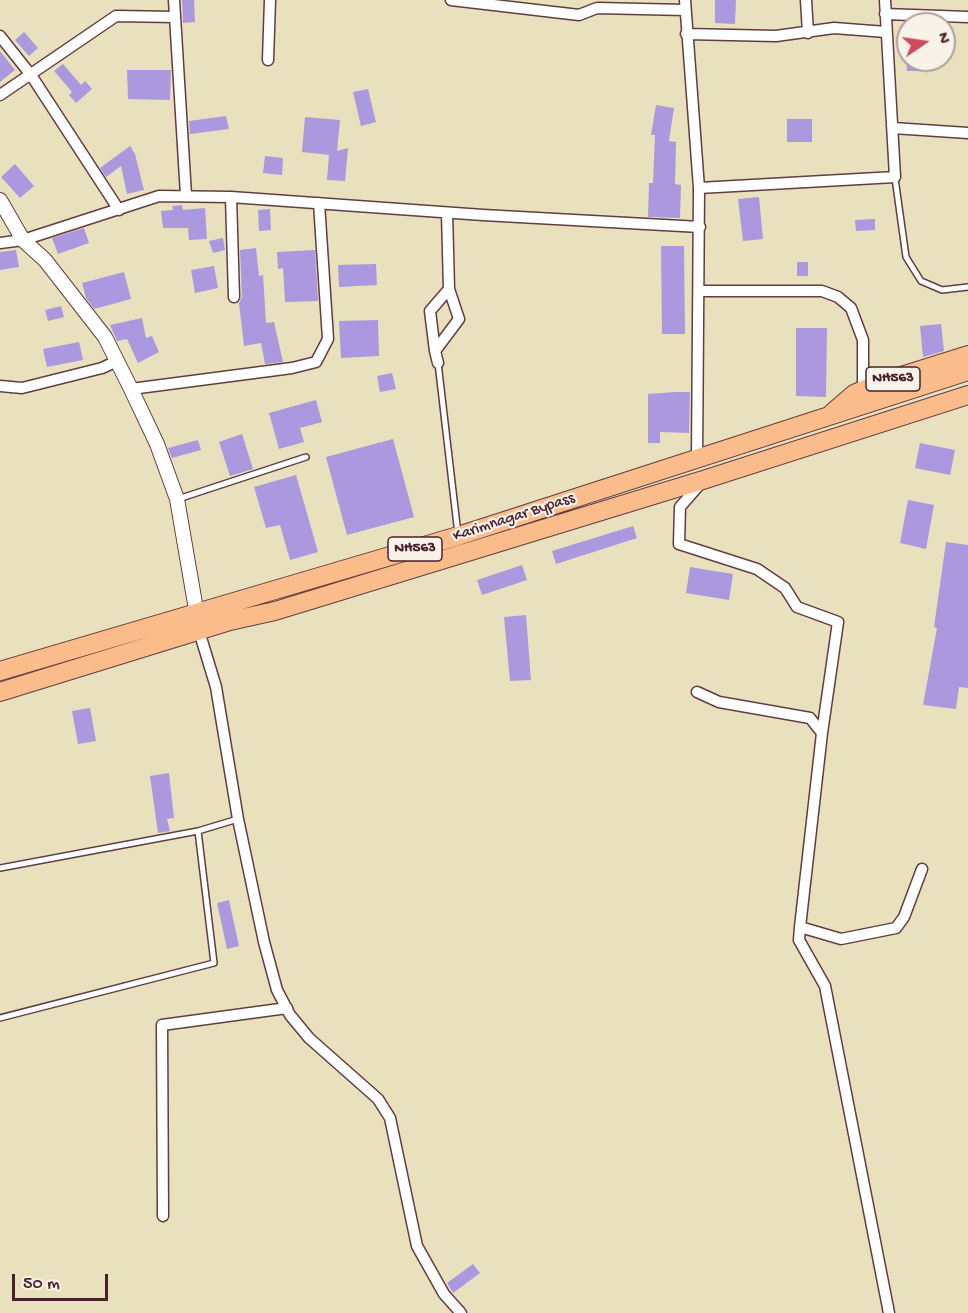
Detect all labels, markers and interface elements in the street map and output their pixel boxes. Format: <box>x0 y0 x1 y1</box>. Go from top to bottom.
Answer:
north arrow <box>896 12 956 72</box>
text: N <box>932 31 953 46</box>
road number: NH563 <box>866 367 920 391</box>
street label: Karimnagar Bypass <box>451 489 577 547</box>
road number: NH563 <box>388 537 442 561</box>
scale bar <box>15 1262 111 1300</box>
text: 50 m <box>23 1274 60 1295</box>

